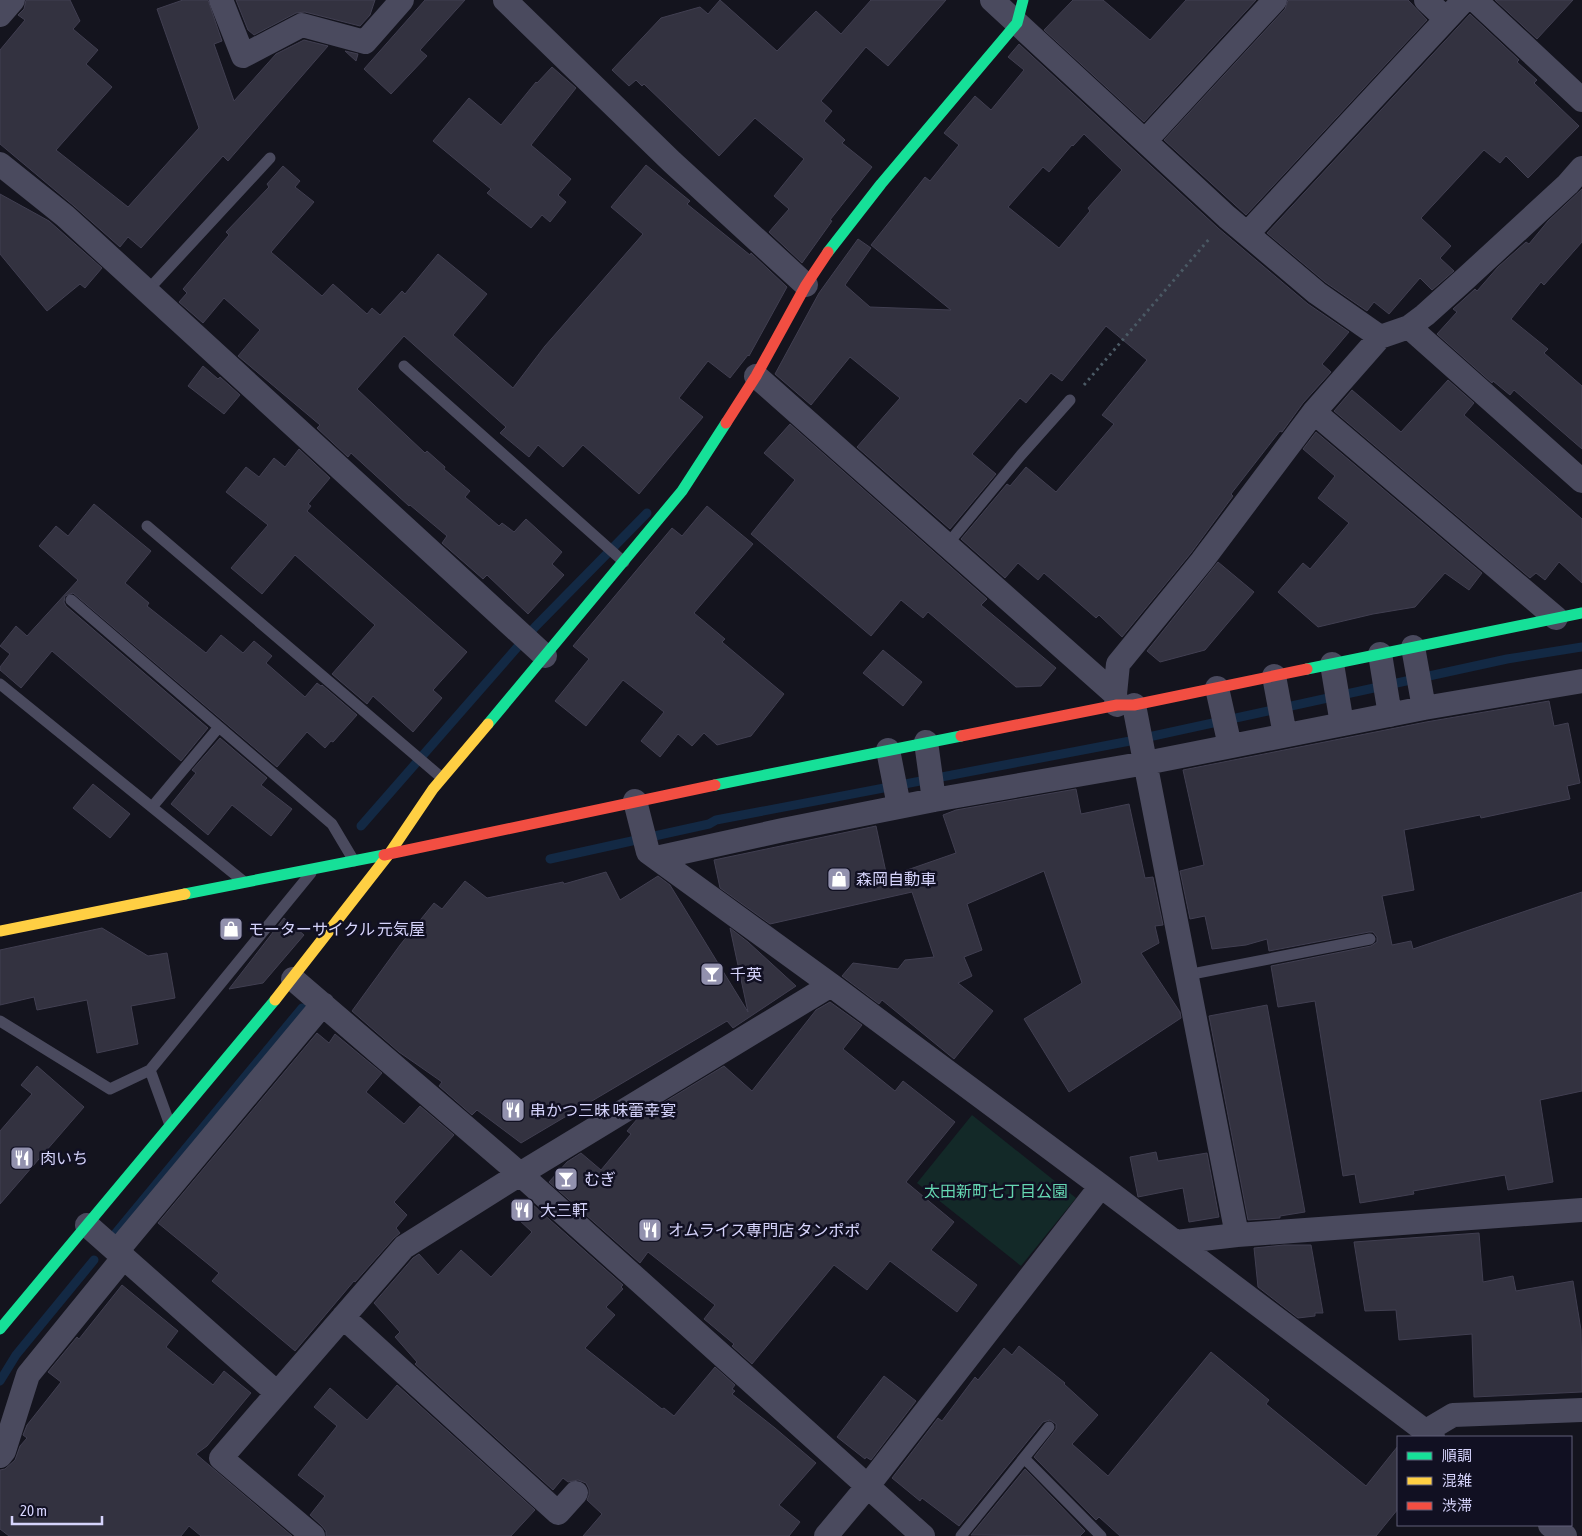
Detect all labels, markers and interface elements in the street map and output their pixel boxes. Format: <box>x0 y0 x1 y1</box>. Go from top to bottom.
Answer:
shop icon: 森岡自動車 <box>826 866 852 892</box>
place label: 森岡自動車 <box>856 870 936 888</box>
shop icon: モーターサイクル 元気屋 <box>218 916 244 942</box>
place label: モーターサイクル 元気屋 <box>248 920 425 938</box>
bar icon: 千英 <box>699 961 725 987</box>
place label: 千英 <box>730 965 762 983</box>
restaurant icon: 串かつ三昧 味蕾幸宴 <box>500 1097 526 1123</box>
place label: 串かつ三昧 味蕾幸宴 <box>530 1101 676 1119</box>
restaurant icon: 肉いち <box>9 1145 35 1171</box>
place label: 肉いち <box>40 1149 88 1167</box>
bar icon: むぎ <box>553 1166 579 1192</box>
place label: むぎ <box>584 1170 616 1188</box>
park label: 太田新町七丁目公園 <box>924 1182 1068 1200</box>
restaurant icon: 大三軒 <box>509 1197 535 1223</box>
place label: 大三軒 <box>540 1201 588 1219</box>
restaurant icon: オムライス専門店 タンポポ <box>637 1217 663 1243</box>
place label: オムライス専門店 タンポポ <box>668 1221 860 1239</box>
legend <box>1397 1436 1572 1526</box>
text: 順調 <box>1442 1447 1472 1464</box>
text: 混雑 <box>1442 1472 1472 1489</box>
scale bar <box>12 1494 102 1526</box>
text: 渋滞 <box>1442 1497 1472 1514</box>
text: 20 m <box>20 1502 47 1519</box>

